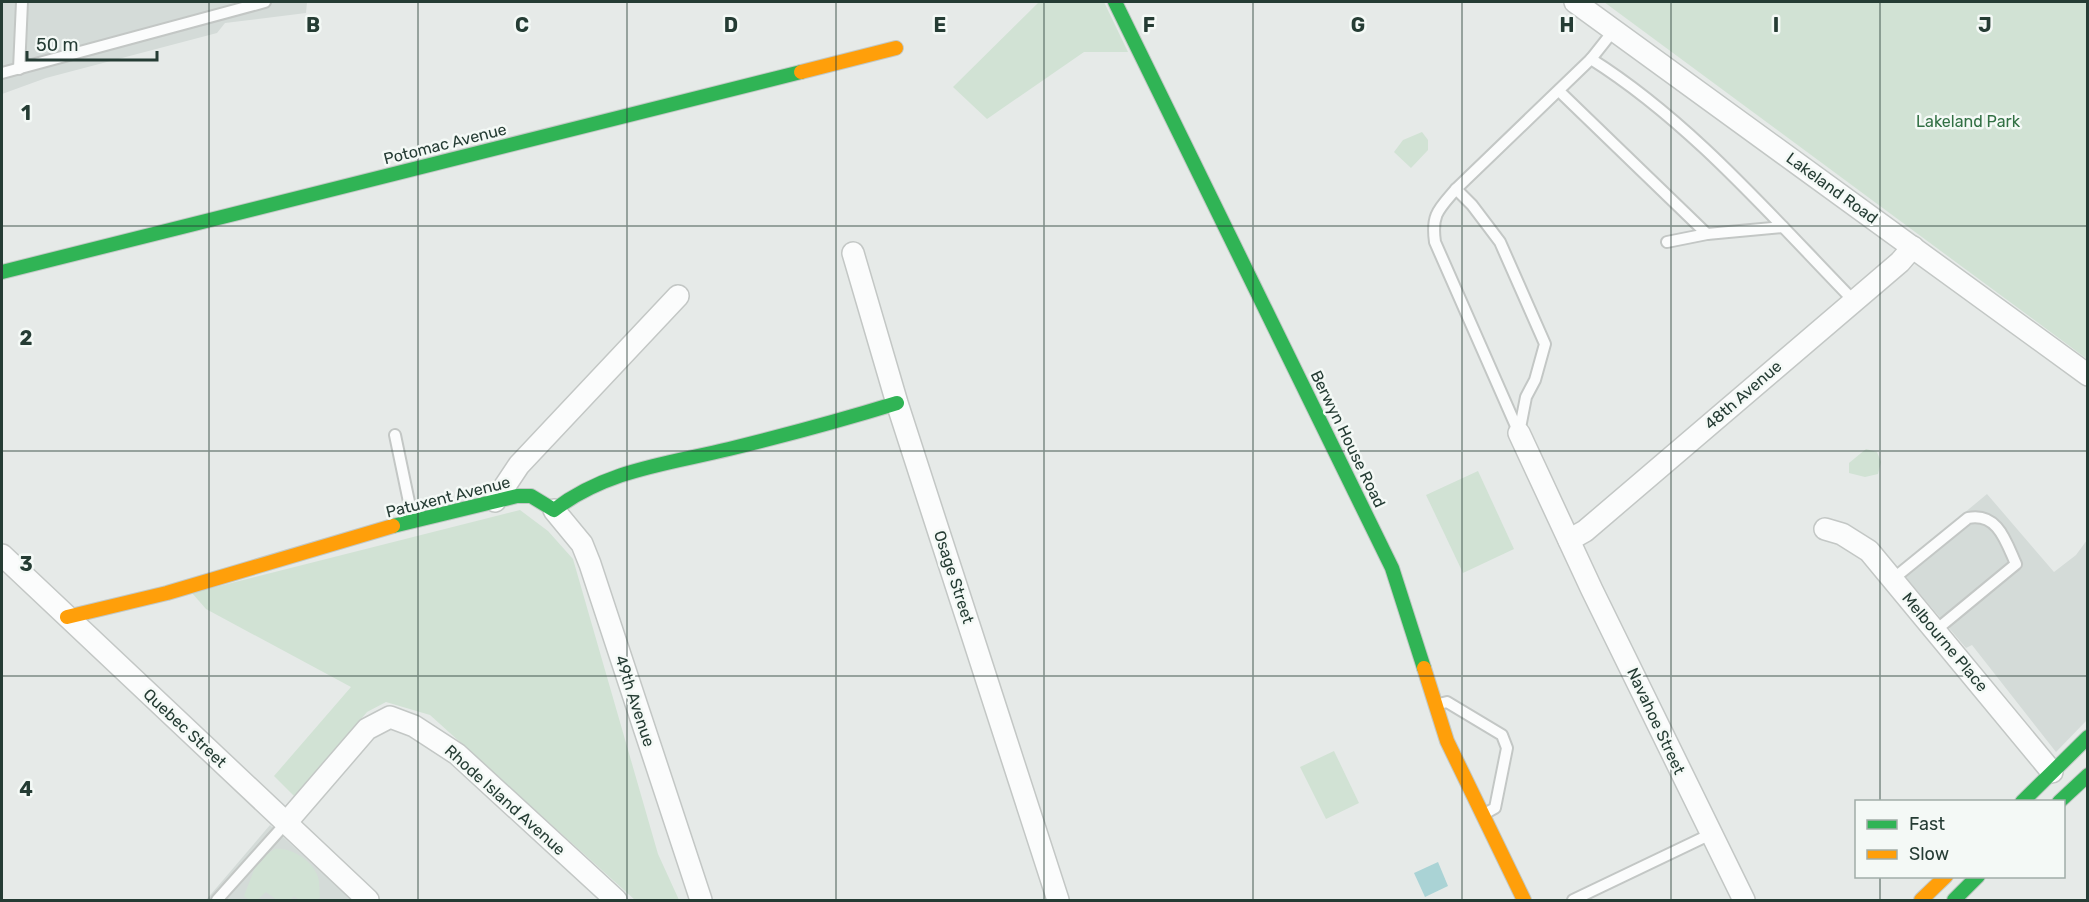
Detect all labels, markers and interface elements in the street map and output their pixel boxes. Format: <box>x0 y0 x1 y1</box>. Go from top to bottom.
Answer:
text: B <box>306 13 320 37</box>
text: C <box>515 13 529 37</box>
text: D <box>724 13 738 37</box>
text: E <box>934 13 946 37</box>
text: F <box>1143 13 1155 37</box>
text: G <box>1351 13 1365 37</box>
text: H <box>1560 13 1574 37</box>
text: I <box>1773 13 1779 37</box>
text: J <box>1978 13 1992 37</box>
scale bar <box>27 24 158 62</box>
text: 50 m <box>36 34 79 56</box>
text: 1 <box>21 101 31 125</box>
park label: Lakeland Park <box>1916 112 2021 131</box>
street label: Potomac Avenue <box>382 120 509 168</box>
street label: Lakeland Road <box>1783 148 1881 228</box>
text: 2 <box>20 326 33 350</box>
street label: 48th Avenue <box>1701 356 1785 434</box>
street label: Berwyn House Road <box>1307 367 1389 511</box>
street label: Patuxent Avenue <box>384 472 512 522</box>
street label: Osage Street <box>930 528 978 626</box>
text: 3 <box>19 552 33 576</box>
street label: Melbourne Place <box>1898 589 1992 695</box>
street label: 49th Avenue <box>611 653 659 749</box>
street label: Navahoe Street <box>1623 665 1689 777</box>
street label: Quebec Street <box>139 685 231 771</box>
street label: Rhode Island Avenue <box>441 741 569 859</box>
text: 4 <box>19 777 33 801</box>
legend <box>1855 800 2065 878</box>
text: Fast <box>1909 813 1945 835</box>
text: Slow <box>1909 843 1949 865</box>

